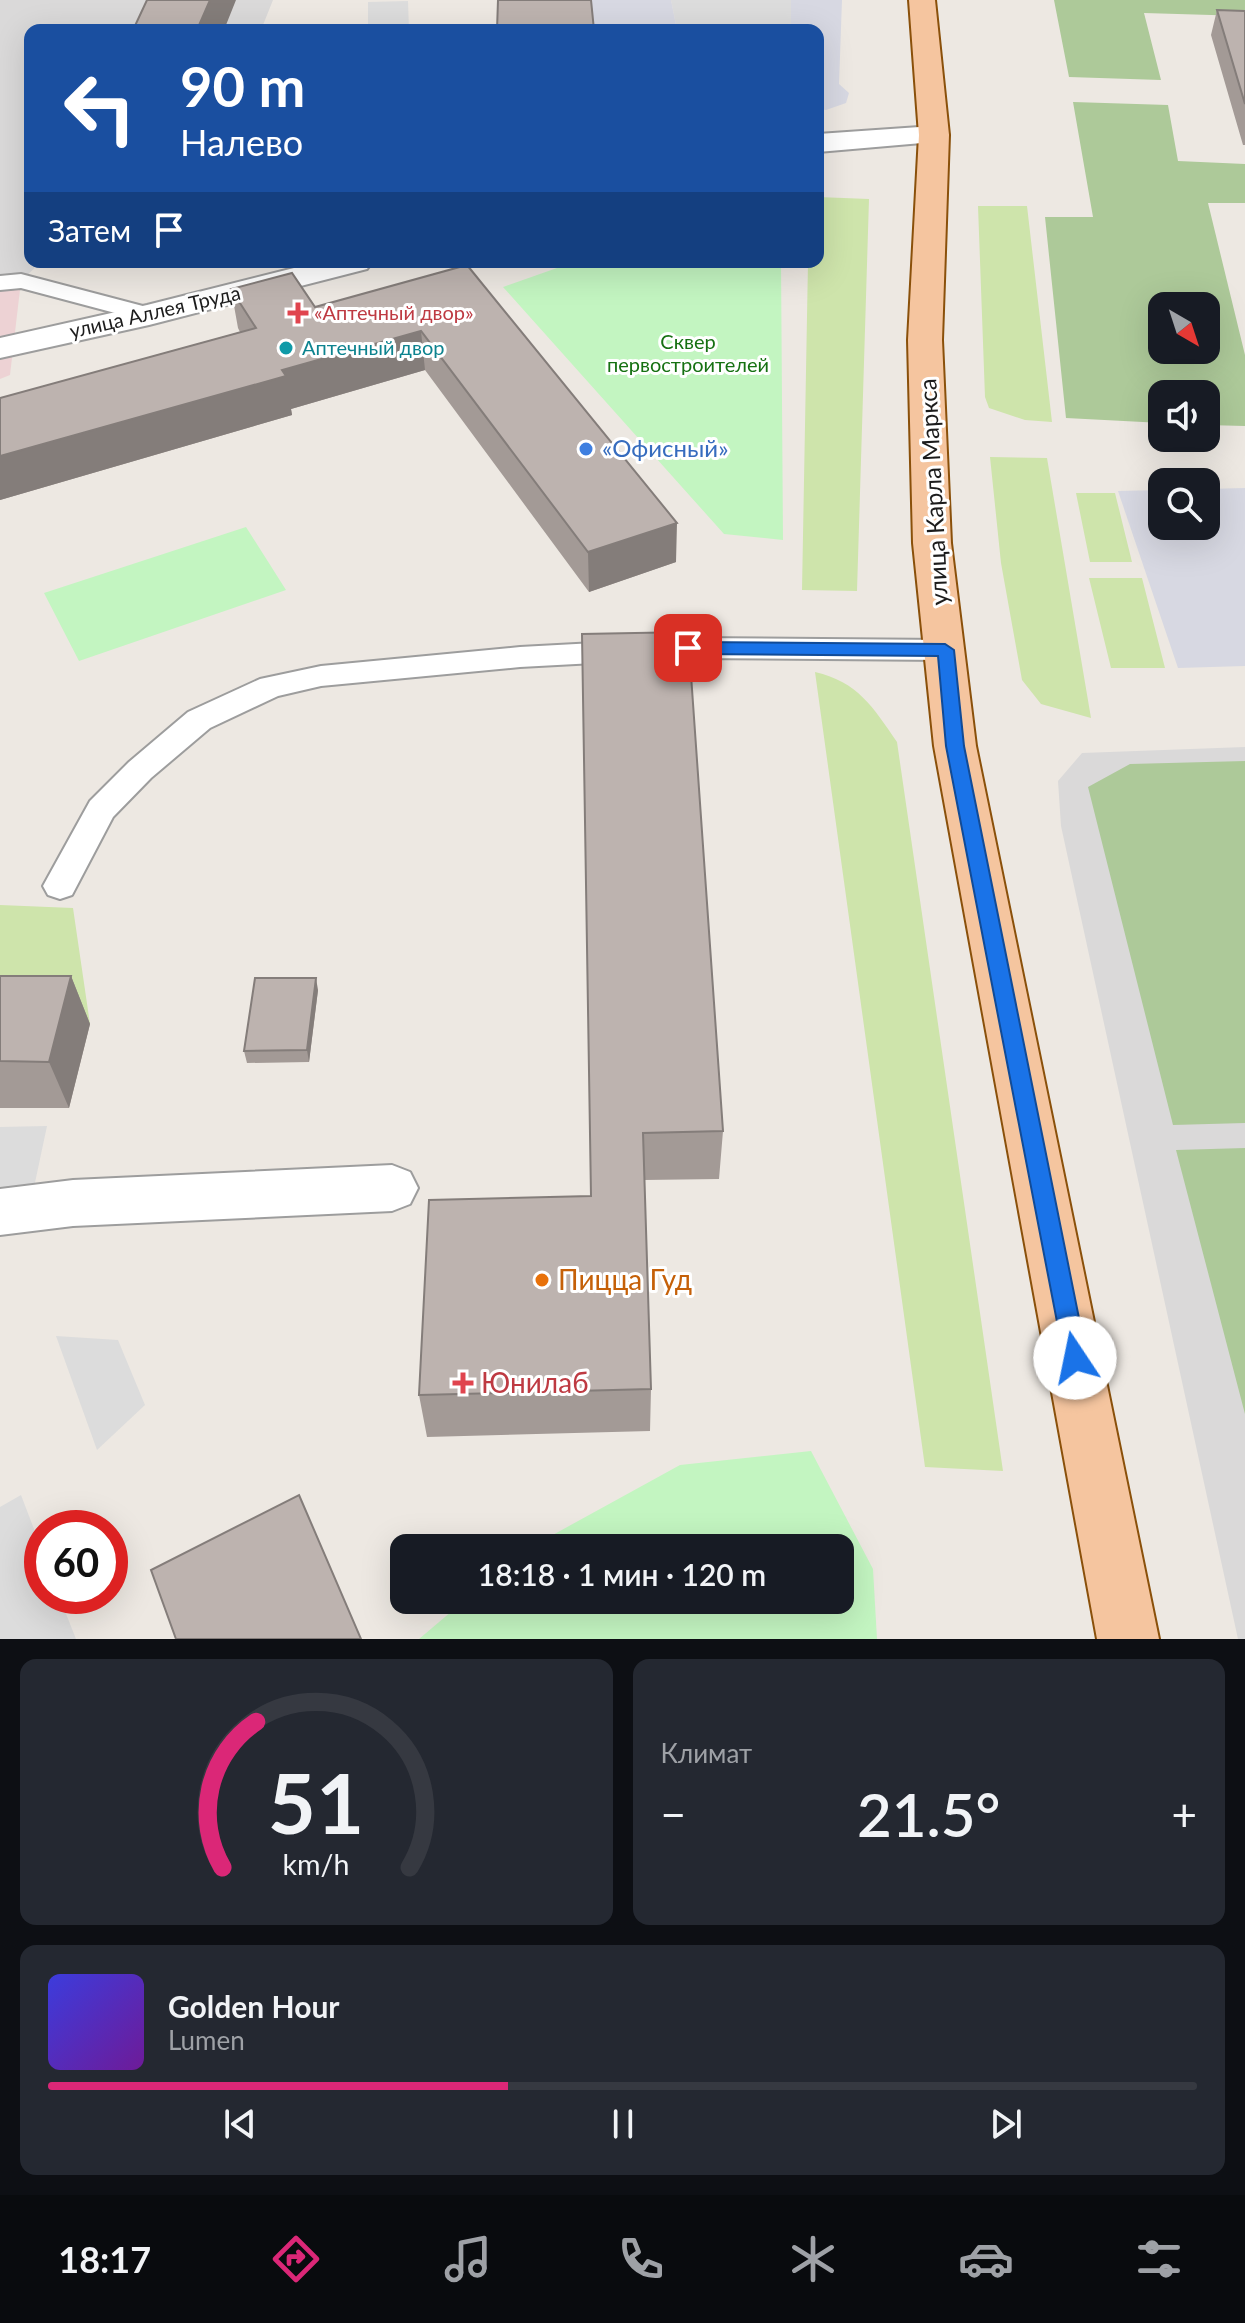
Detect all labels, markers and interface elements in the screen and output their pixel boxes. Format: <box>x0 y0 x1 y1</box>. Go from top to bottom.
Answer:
text: 90 m <box>180 52 305 119</box>
icon: left <box>48 56 152 160</box>
text: Налево <box>180 120 303 164</box>
icon: arrive <box>147 208 191 252</box>
text: Затем <box>48 212 131 248</box>
street label: улица Аллея Труда <box>67 280 243 342</box>
north arrow <box>1148 292 1220 364</box>
map controls <box>1148 292 1220 540</box>
place label: «Аптечный двор» <box>314 300 474 324</box>
marker: «Аптечный двор» <box>289 304 307 322</box>
park label: Сквер первостроителей <box>607 329 769 376</box>
place label: Аптечный двор <box>302 335 444 359</box>
marker: Аптечный двор <box>277 339 295 357</box>
street label: улица Карла Маркса <box>912 378 953 606</box>
button: sound <box>1148 380 1220 452</box>
place label: «Офисный» <box>602 433 729 462</box>
marker: «Офисный» <box>577 440 595 458</box>
button: search <box>1148 468 1220 540</box>
pin <box>654 614 722 682</box>
icon: arrive <box>666 626 710 670</box>
place label: Пицца Гуд <box>558 1262 692 1296</box>
marker: Пицца Гуд <box>533 1271 551 1289</box>
position arrow <box>1033 1316 1117 1400</box>
place label: Юнилаб <box>481 1365 589 1399</box>
marker: Юнилаб <box>452 1372 474 1394</box>
speed limit sign: 60 <box>24 1510 128 1614</box>
text: 18:18 · 1 мин · 120 m <box>478 1556 766 1592</box>
text: Климат <box>661 1737 752 1769</box>
text: 51 <box>268 1752 365 1852</box>
text: 21.5° <box>857 1778 1001 1850</box>
text: − <box>661 1788 686 1840</box>
text: + <box>1171 1788 1197 1840</box>
text: km/h <box>283 1847 350 1881</box>
text: Golden Hour <box>168 1988 340 2024</box>
text: Lumen <box>168 2024 245 2056</box>
icon: previous <box>218 2102 262 2146</box>
icon: pause <box>601 2102 645 2146</box>
icon: next <box>984 2102 1028 2146</box>
icon: directions <box>268 2231 324 2287</box>
icon: music <box>440 2231 496 2287</box>
icon: phone <box>613 2231 669 2287</box>
icon: climate <box>785 2231 841 2287</box>
icon: car <box>958 2231 1014 2287</box>
icon: filters <box>1131 2231 1187 2287</box>
text: 18:17 <box>58 2237 151 2281</box>

